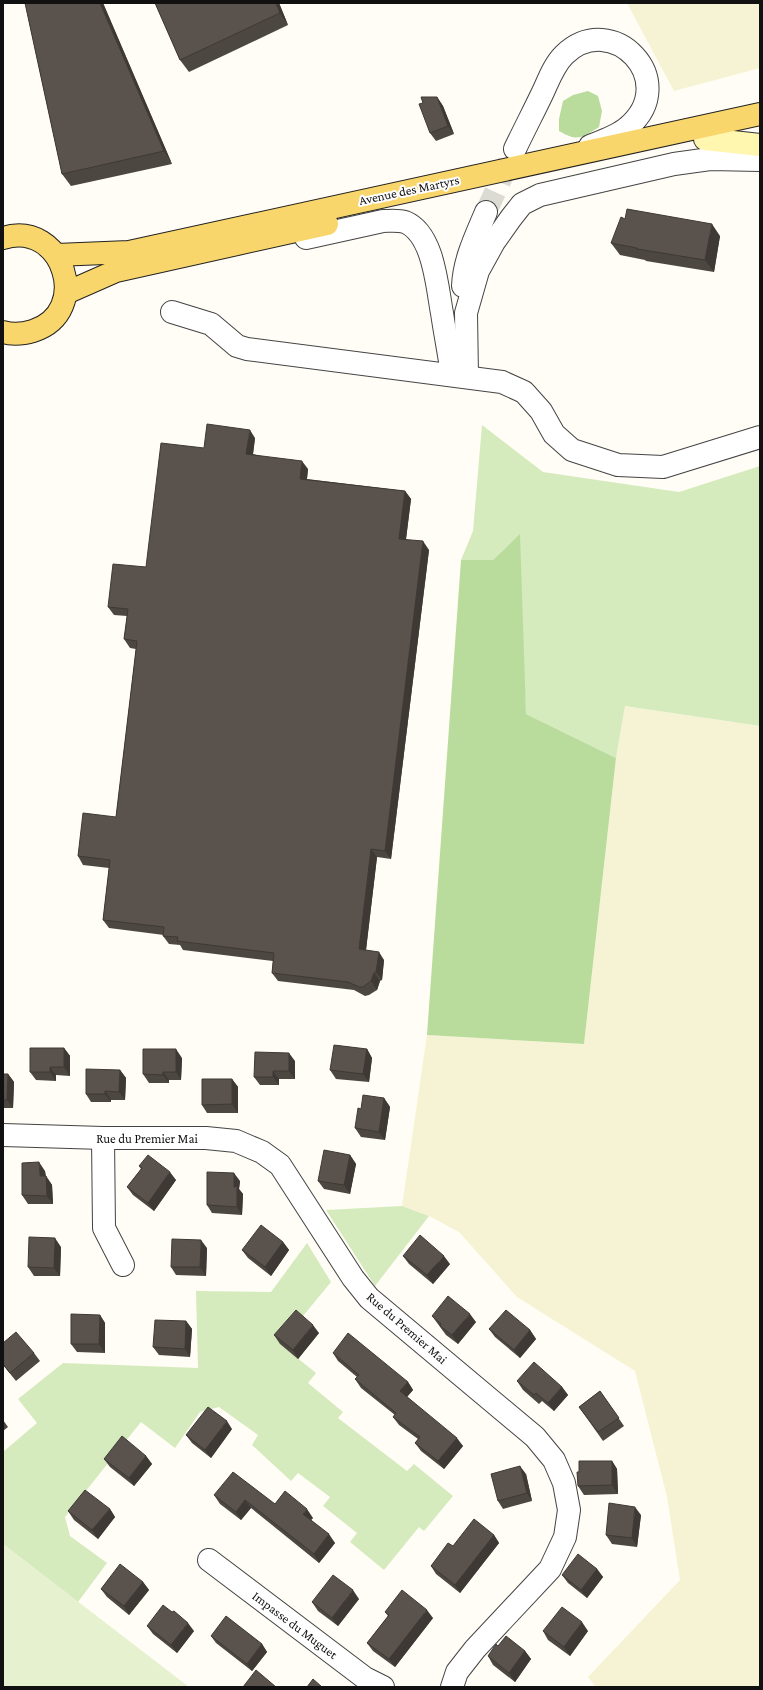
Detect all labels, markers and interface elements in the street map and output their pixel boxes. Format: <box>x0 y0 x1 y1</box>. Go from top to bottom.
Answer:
street label: Avenue des Martyrs <box>357 172 461 208</box>
street label: Rue du Premier Mai <box>96 1131 198 1146</box>
street label: Rue du Premier Mai <box>364 1289 451 1367</box>
street label: Impasse du Muguet <box>250 1588 341 1662</box>

